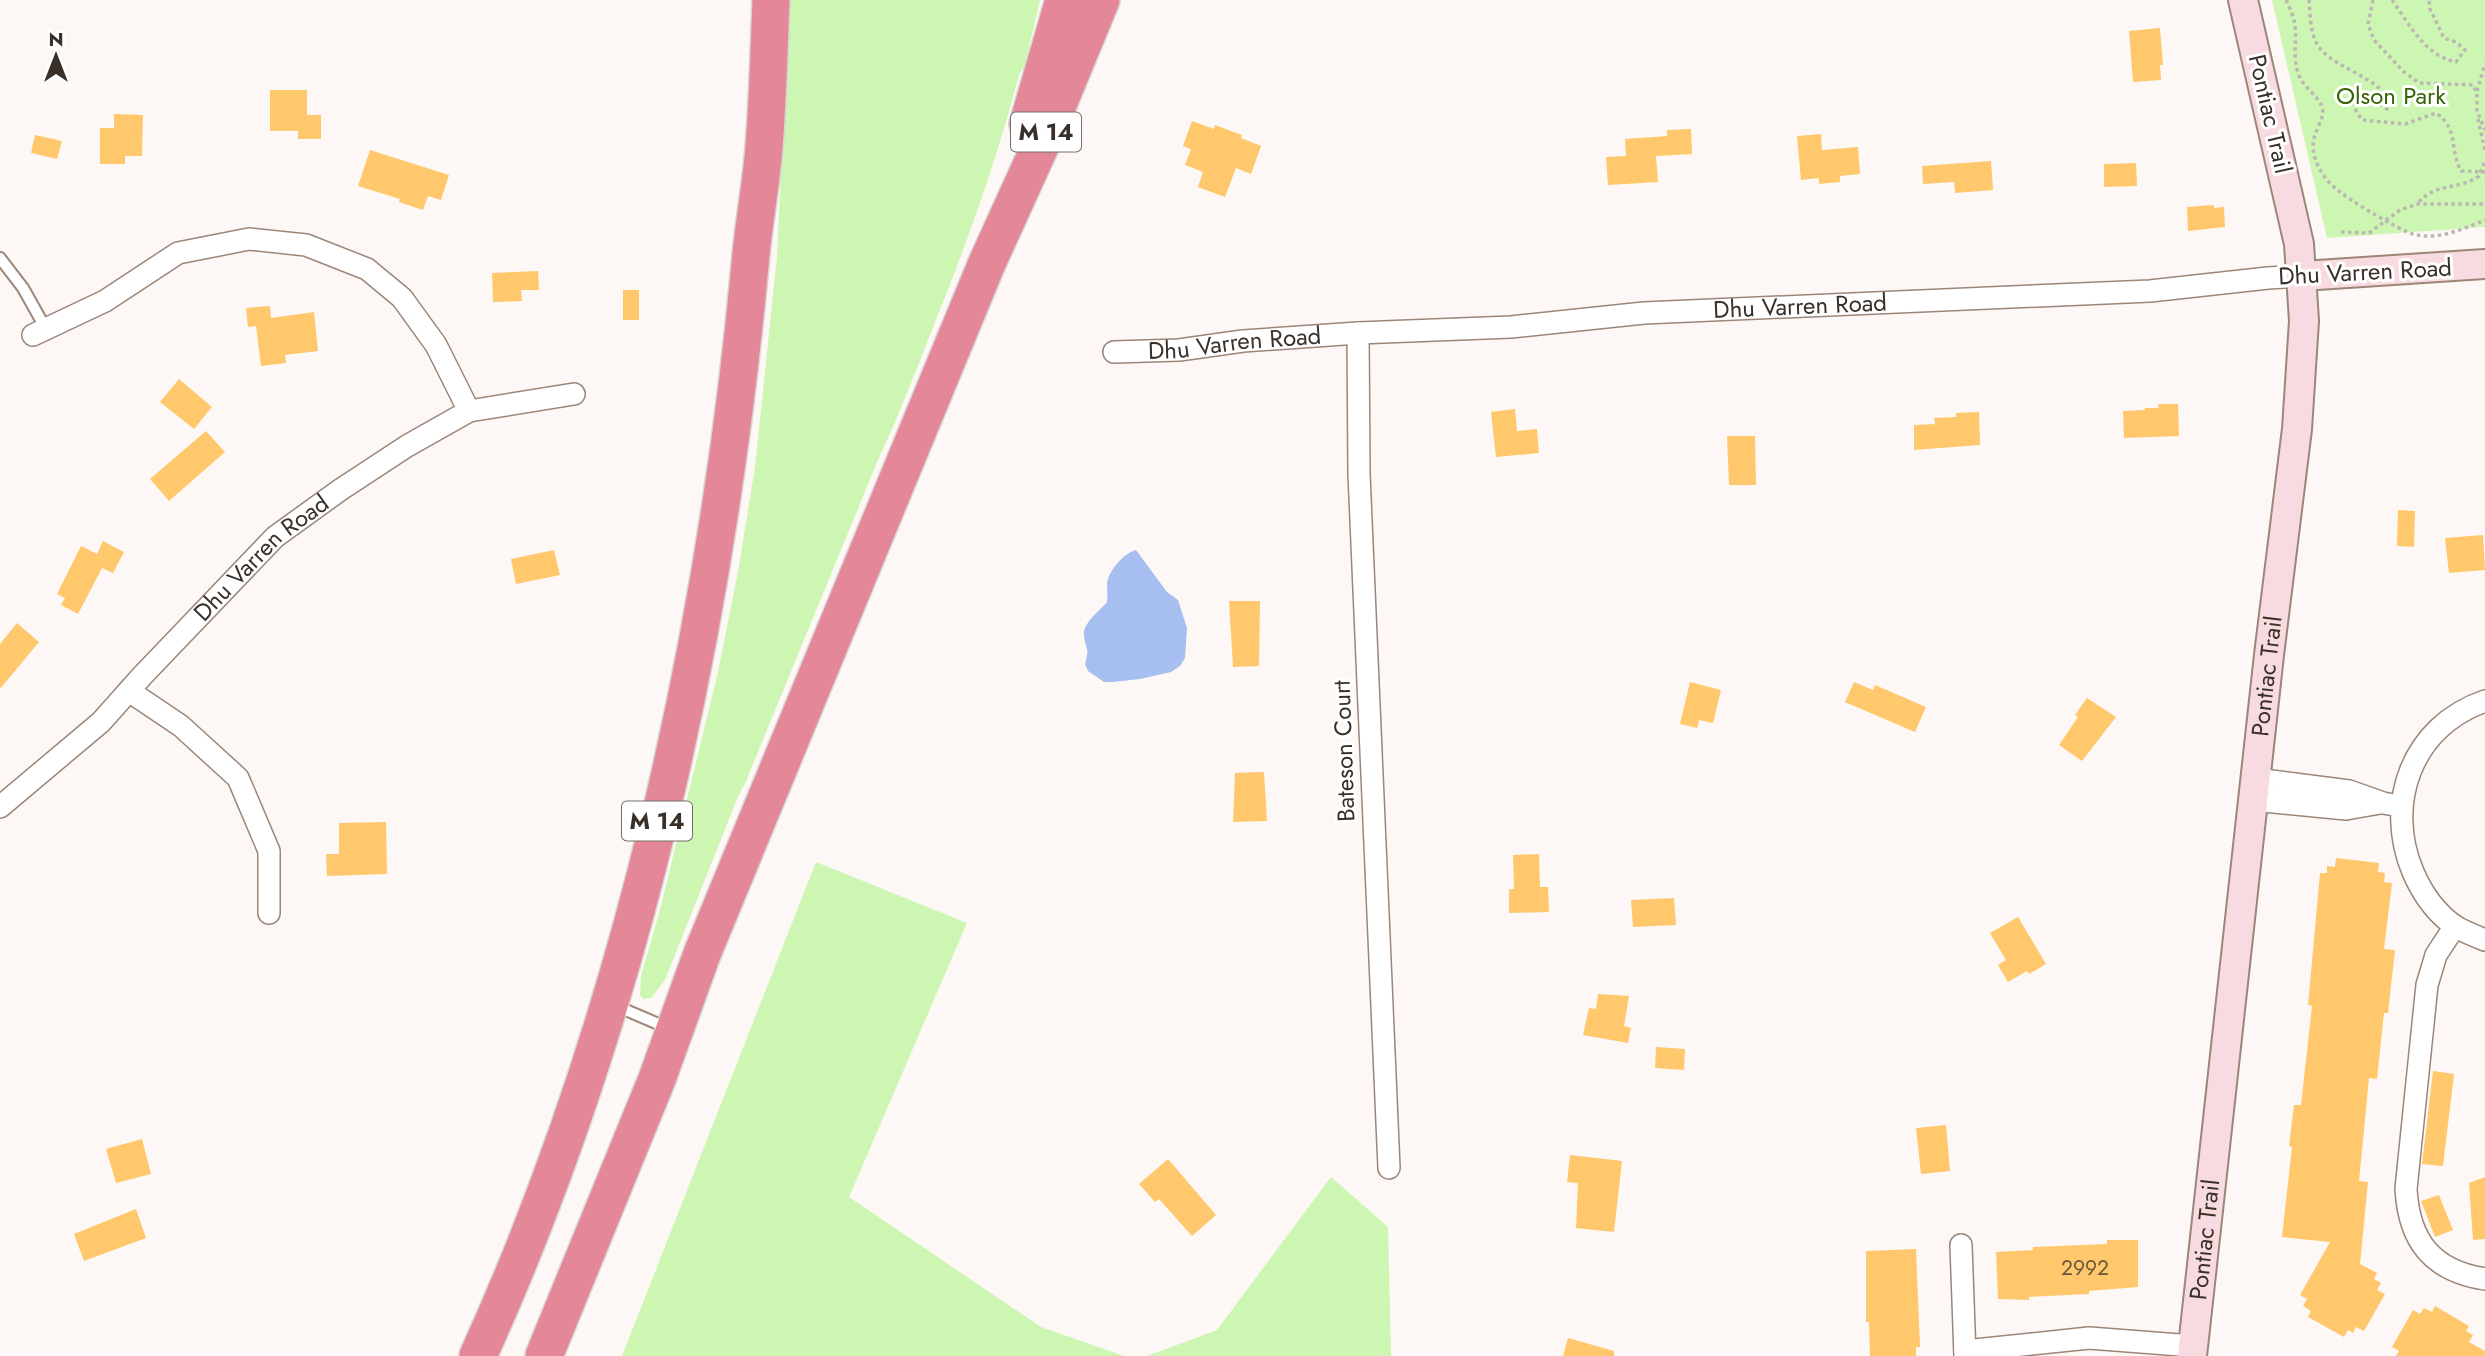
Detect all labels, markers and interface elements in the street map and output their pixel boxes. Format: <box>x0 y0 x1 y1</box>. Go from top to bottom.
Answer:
north arrow <box>21 21 91 91</box>
text: N <box>48 26 64 53</box>
street label: Pontiac Trail <box>2240 51 2301 177</box>
park label: Olson Park <box>2336 78 2446 113</box>
road number: M 14 <box>1011 113 1081 152</box>
street label: Dhu Varren Road <box>2277 249 2453 294</box>
street label: Dhu Varren Road <box>1712 284 1888 327</box>
street label: Dhu Varren Road <box>1148 318 1322 368</box>
street label: Dhu Varren Road <box>185 486 336 629</box>
street label: Pontiac Trail <box>2242 614 2291 738</box>
street label: Bateson Court <box>1324 679 1363 822</box>
road number: M 14 <box>622 802 692 841</box>
street label: Pontiac Trail <box>2180 1177 2228 1302</box>
house number: 2992 <box>2061 1253 2109 1283</box>

